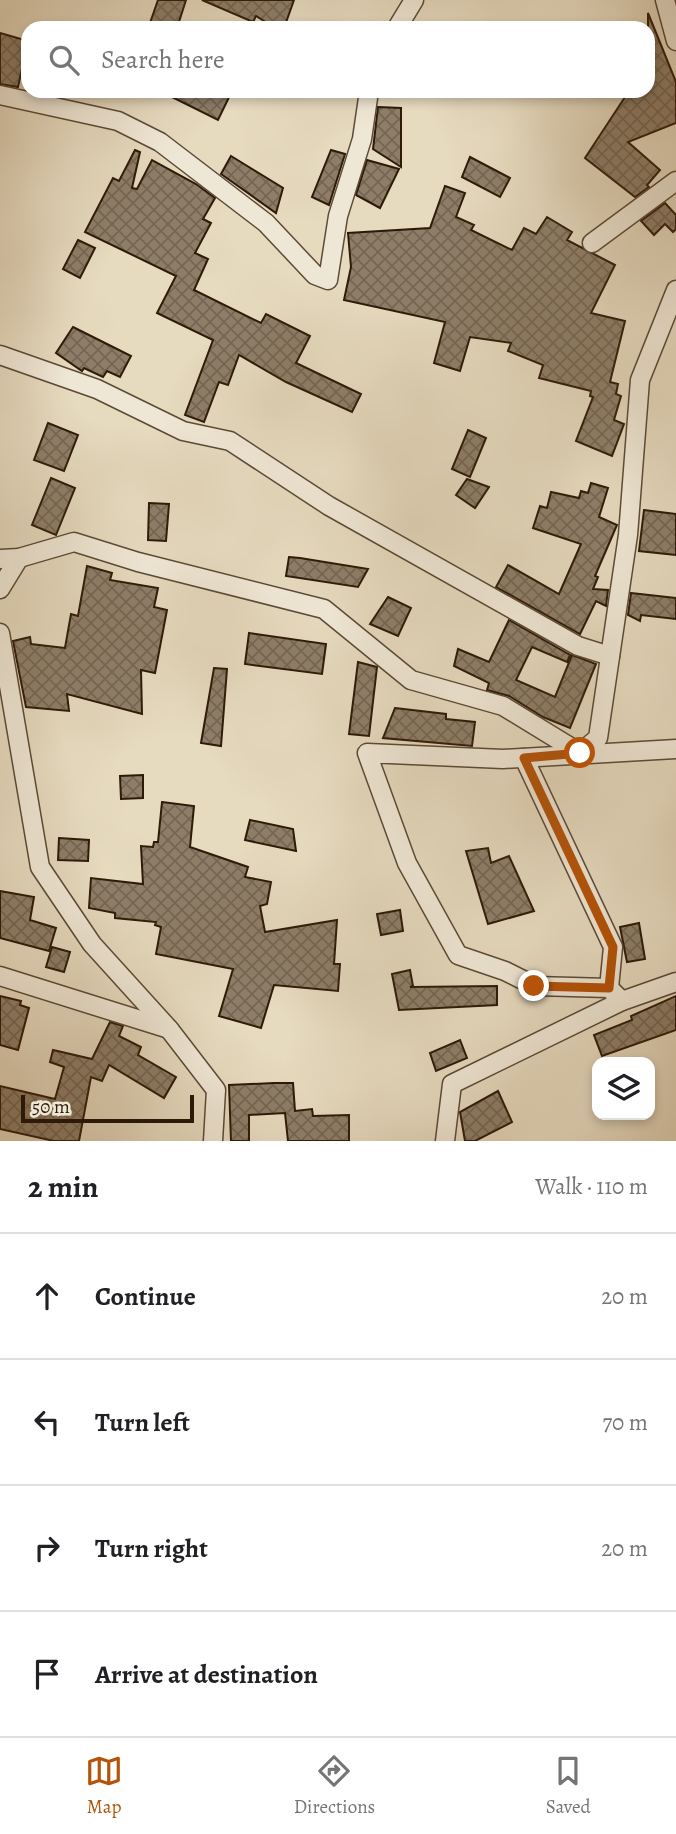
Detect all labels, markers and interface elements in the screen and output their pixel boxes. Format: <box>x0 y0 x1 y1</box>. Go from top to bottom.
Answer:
search box <box>21 21 655 98</box>
icon: search <box>45 41 83 79</box>
text: Search here <box>101 42 225 77</box>
route start <box>564 737 595 768</box>
route end <box>518 970 549 1001</box>
map controls <box>592 1057 655 1120</box>
button: layers <box>592 1057 655 1120</box>
scale bar <box>21 1092 194 1124</box>
text: 50 m <box>32 1094 70 1120</box>
text: 2 min <box>28 1167 98 1207</box>
text: Walk · 110 m <box>535 1171 648 1202</box>
icon: ahead <box>28 1277 66 1315</box>
text: Continue <box>95 1279 196 1314</box>
text: 20 m <box>601 1281 648 1312</box>
icon: left <box>28 1403 66 1441</box>
text: Turn left <box>95 1405 190 1440</box>
text: 70 m <box>602 1407 648 1438</box>
icon: right <box>28 1529 66 1567</box>
text: Turn right <box>95 1531 208 1566</box>
text: 20 m <box>601 1533 648 1564</box>
icon: arrive <box>28 1655 66 1693</box>
text: Arrive at destination <box>95 1657 318 1692</box>
tab: Map <box>85 1752 123 1820</box>
tab: Directions <box>294 1752 375 1820</box>
tab: Saved <box>546 1752 591 1820</box>

